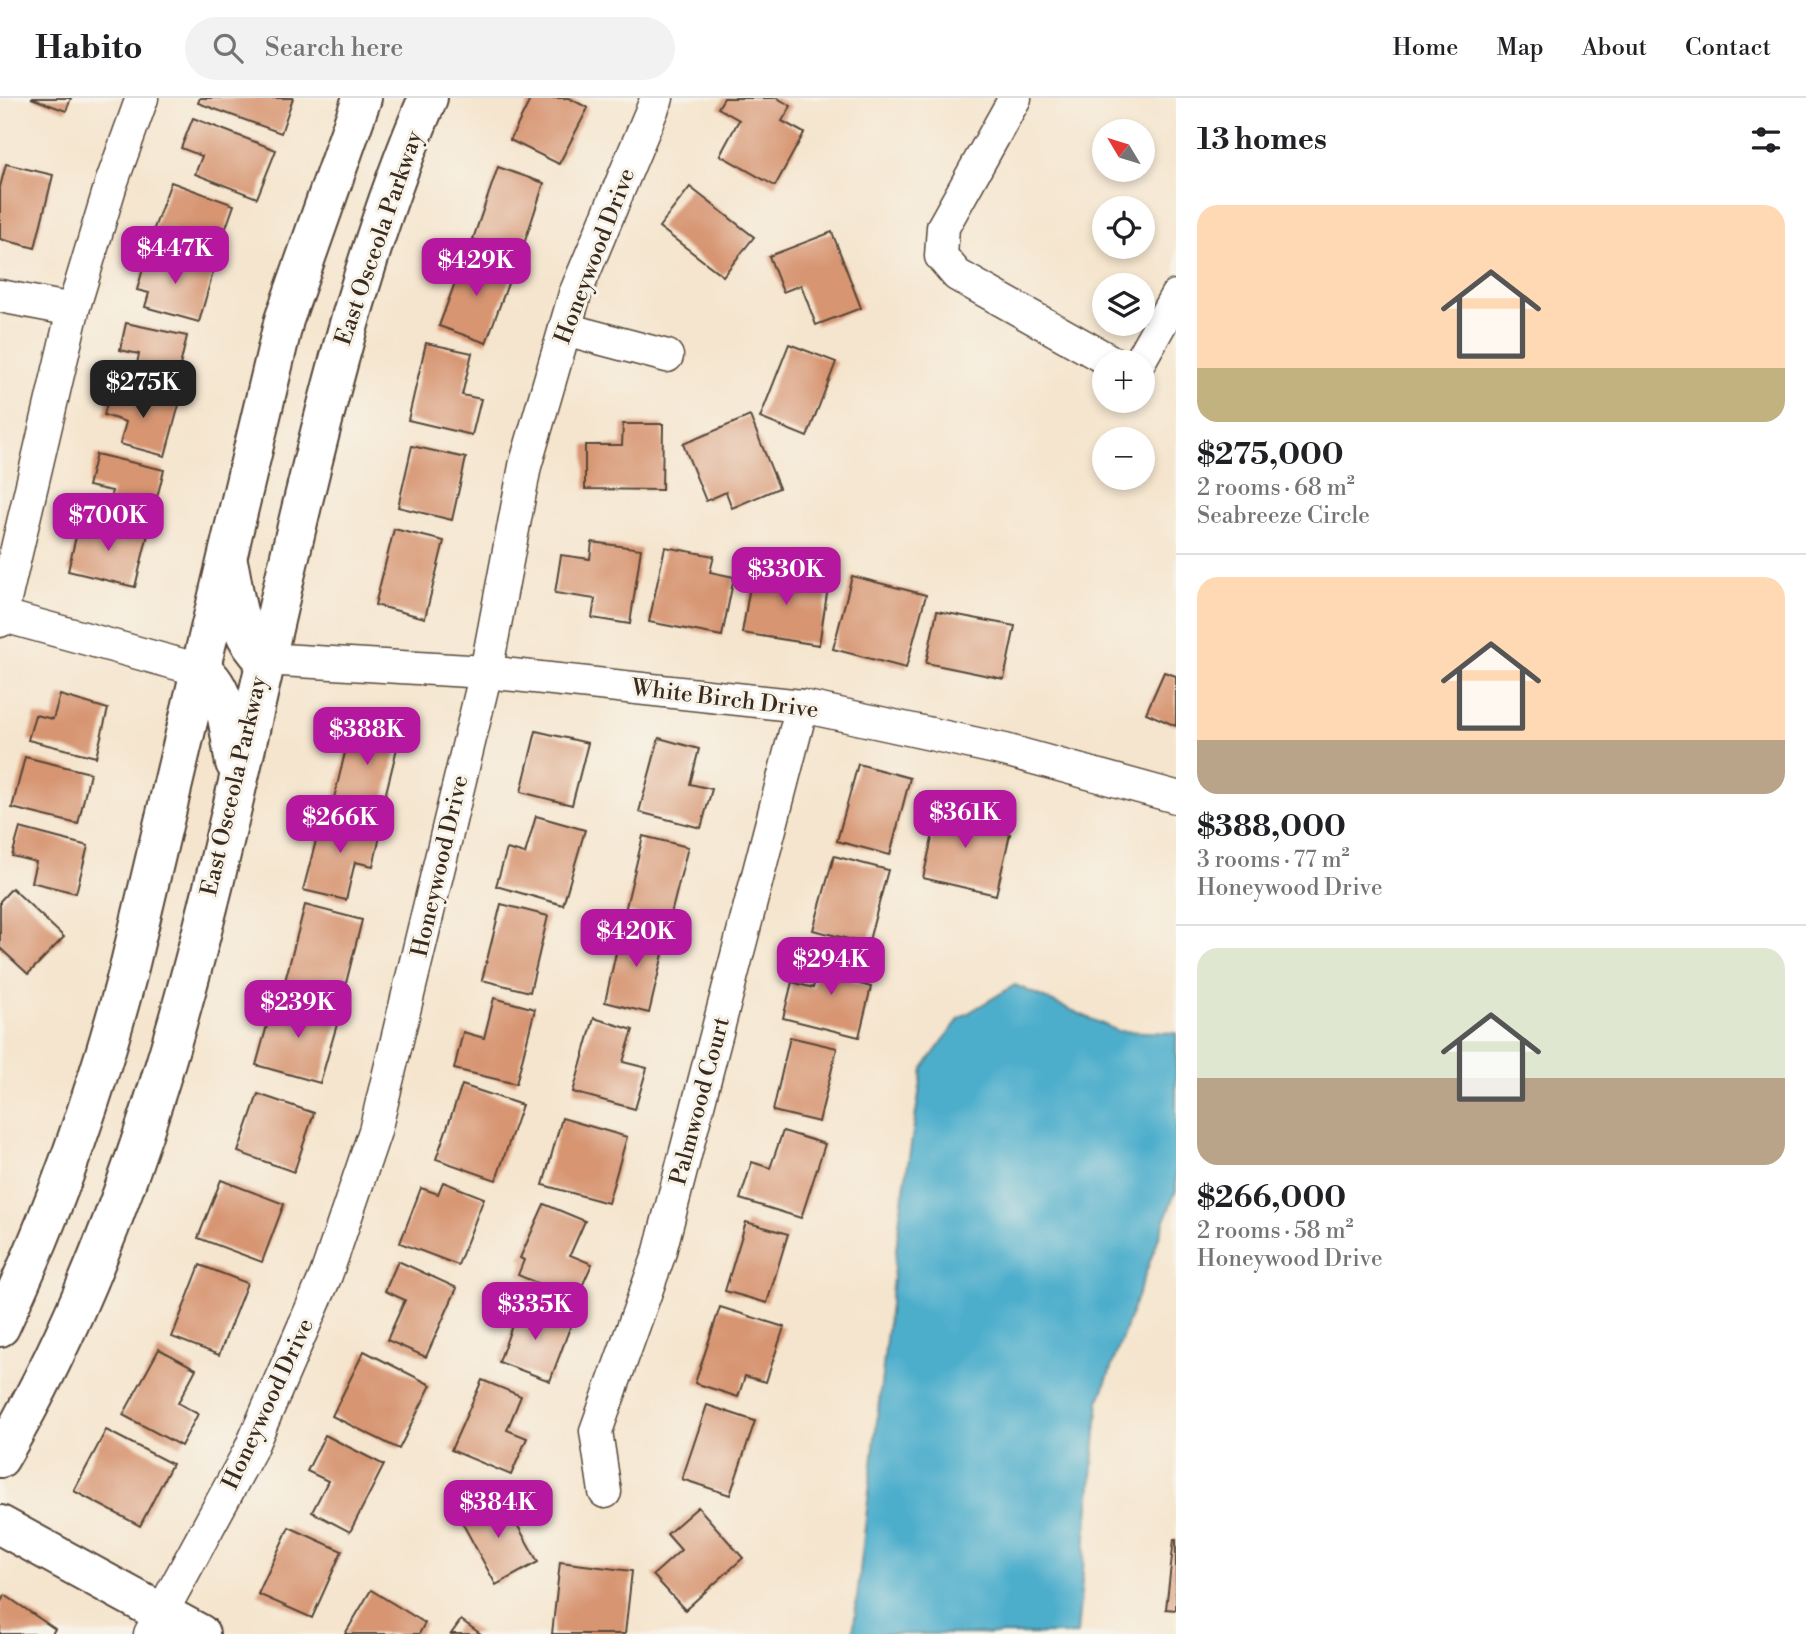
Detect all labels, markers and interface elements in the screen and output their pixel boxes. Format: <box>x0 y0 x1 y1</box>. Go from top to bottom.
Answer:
search box <box>185 17 675 80</box>
text: Habito <box>35 28 143 69</box>
icon: search <box>209 29 247 67</box>
text: Search here <box>265 32 404 64</box>
text: Home <box>1393 33 1458 63</box>
text: Map <box>1496 33 1544 63</box>
text: About <box>1582 33 1647 63</box>
text: Contact <box>1685 33 1771 63</box>
north arrow <box>1092 119 1155 182</box>
map controls <box>1092 119 1155 490</box>
text: 13 homes <box>1197 121 1327 159</box>
icon: filters <box>1747 121 1785 159</box>
street label: East Osceola Parkway <box>329 127 429 349</box>
street label: Honeywood Drive <box>549 164 641 348</box>
button: locate <box>1092 196 1155 259</box>
pin: $447K <box>126 226 224 286</box>
text: $447K <box>137 235 213 263</box>
pin: $429K <box>427 238 525 298</box>
text: $429K <box>438 247 514 275</box>
icon: home <box>1428 251 1554 377</box>
button: layers <box>1092 273 1155 336</box>
button: + <box>1092 350 1155 413</box>
pin: $275K <box>94 360 192 420</box>
text: $275K <box>106 369 180 397</box>
button: − <box>1092 427 1155 490</box>
text: $275,000 <box>1197 436 1344 474</box>
text: 2 rooms · 68 m² <box>1197 474 1355 502</box>
pin: $700K <box>59 494 157 553</box>
text: $700K <box>69 502 147 530</box>
text: Seabreeze Circle <box>1197 502 1370 530</box>
pin: $330K <box>737 547 835 607</box>
text: $330K <box>748 556 824 584</box>
icon: home <box>1428 623 1554 749</box>
street label: East Osceola Parkway <box>195 673 273 899</box>
street label: White Birch Drive <box>629 674 820 724</box>
pin: $388K <box>318 708 416 767</box>
text: $388K <box>329 716 405 744</box>
street label: Honeywood Drive <box>405 772 475 960</box>
pin: $361K <box>916 790 1014 850</box>
pin: $266K <box>291 796 389 855</box>
text: $361K <box>929 799 1001 827</box>
text: $266K <box>302 804 378 832</box>
text: $388,000 <box>1197 808 1346 846</box>
text: 3 rooms · 77 m² <box>1197 846 1350 874</box>
text: Honeywood Drive <box>1197 874 1383 902</box>
pin: $420K <box>587 910 685 969</box>
text: $420K <box>597 918 675 946</box>
pin: $294K <box>782 937 880 997</box>
text: $294K <box>793 946 869 974</box>
pin: $239K <box>249 981 347 1040</box>
text: $239K <box>260 989 336 1017</box>
icon: home <box>1428 994 1554 1120</box>
street label: Palmwood Court <box>664 1014 736 1188</box>
text: $266,000 <box>1197 1179 1346 1217</box>
text: 2 rooms · 58 m² <box>1197 1217 1354 1245</box>
text: Honeywood Drive <box>1197 1245 1383 1273</box>
pin: $335K <box>486 1282 584 1342</box>
text: $335K <box>498 1291 572 1319</box>
street label: Honeywood Drive <box>216 1314 320 1494</box>
pin: $384K <box>449 1480 547 1540</box>
text: $384K <box>460 1489 536 1517</box>

